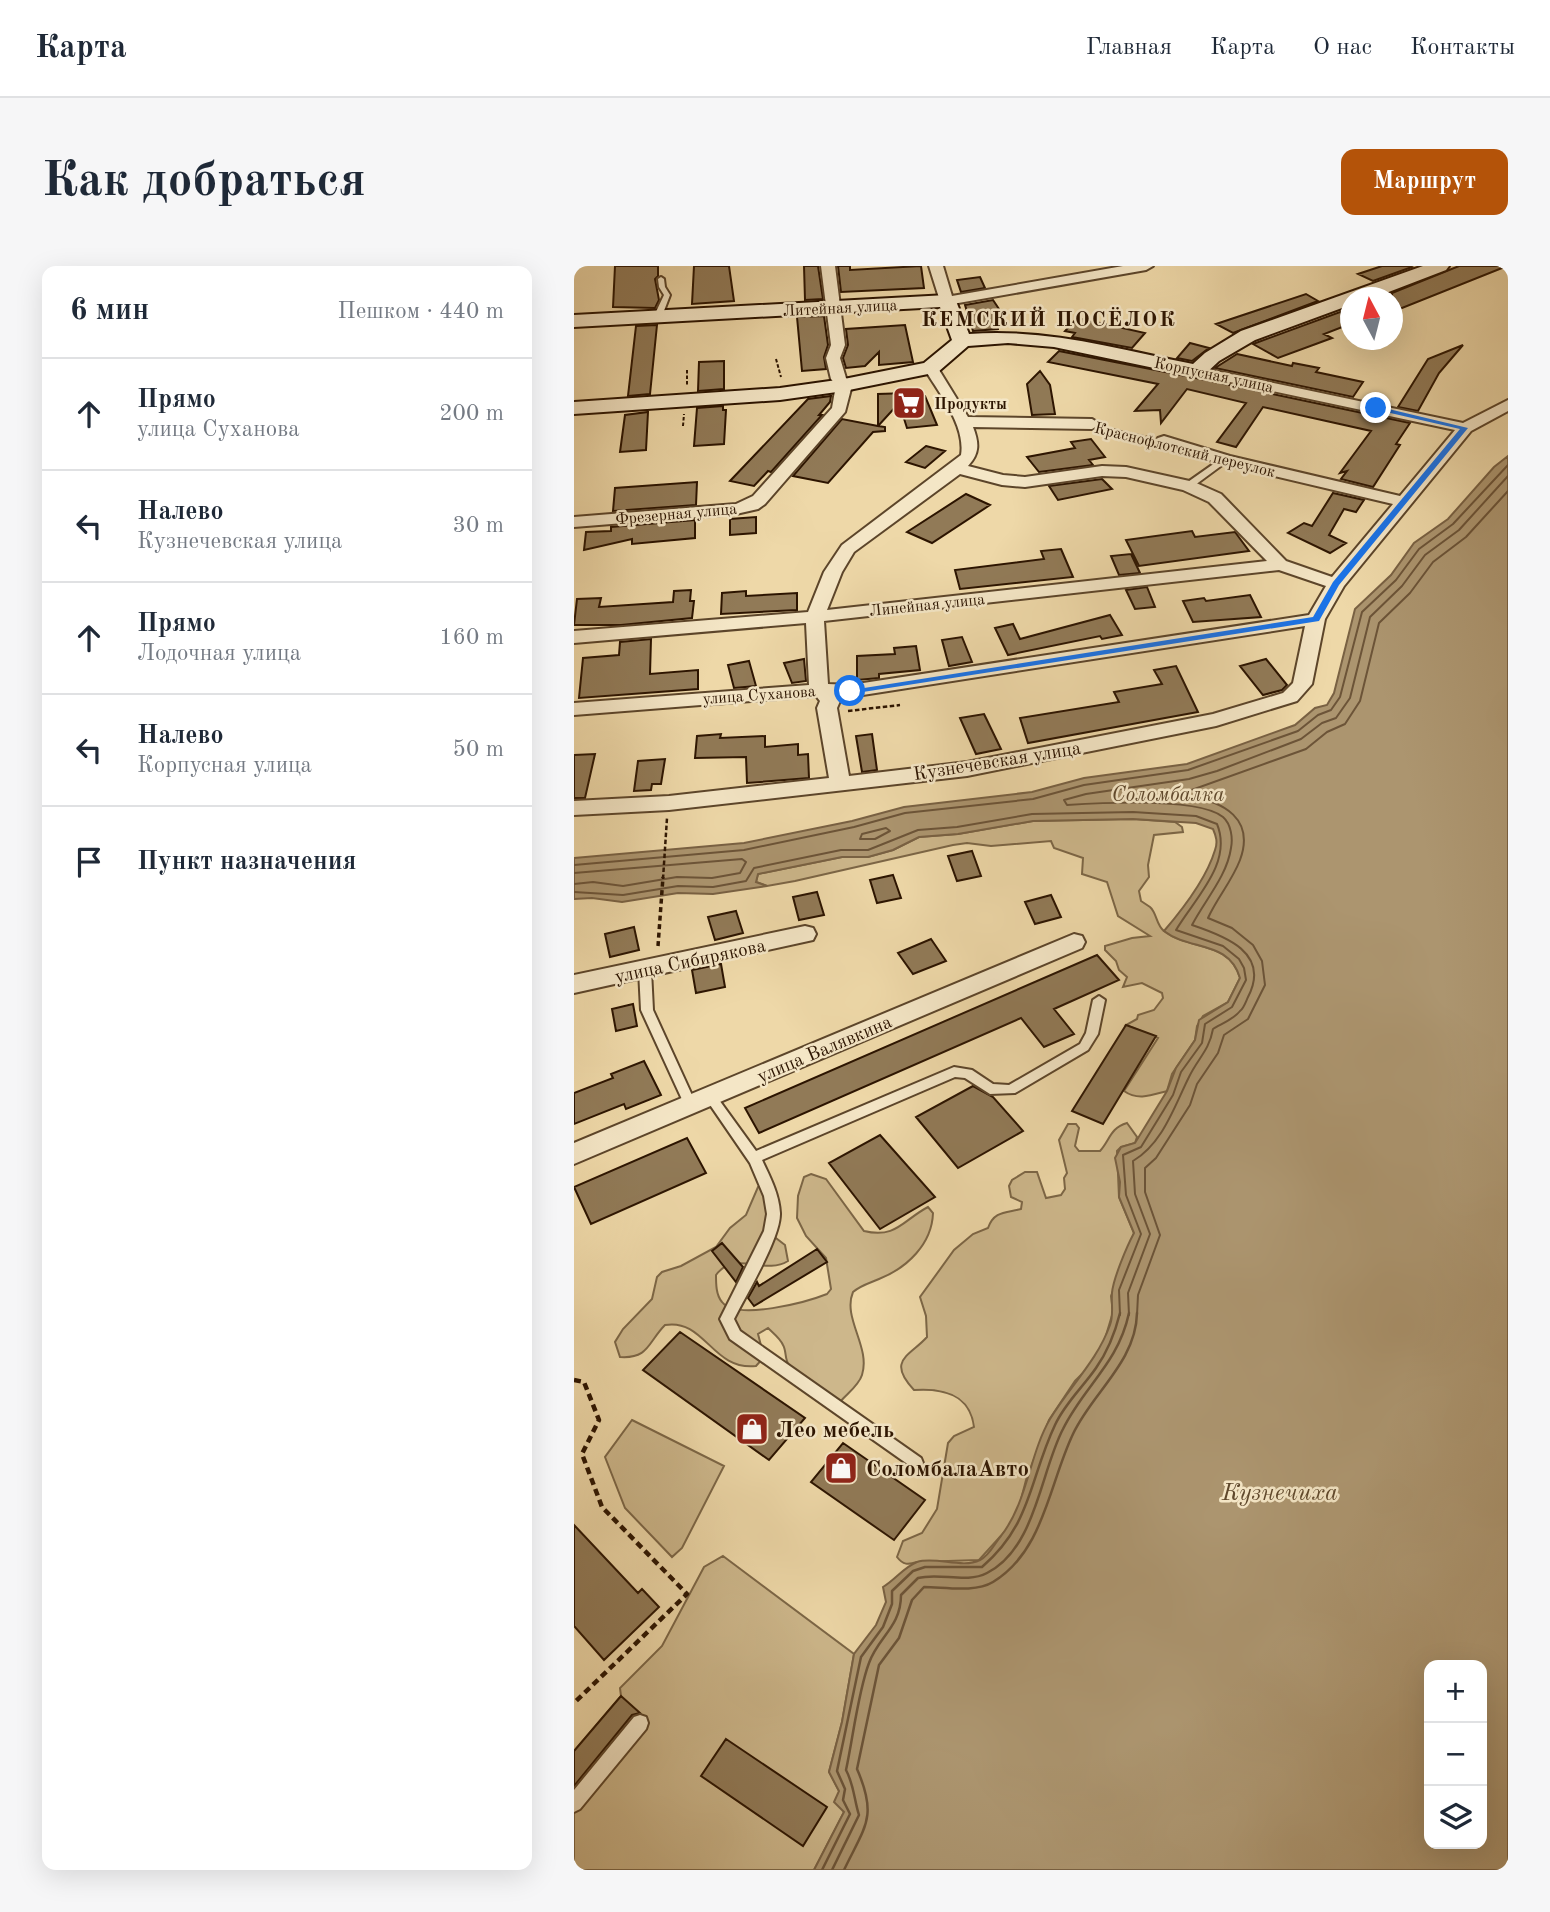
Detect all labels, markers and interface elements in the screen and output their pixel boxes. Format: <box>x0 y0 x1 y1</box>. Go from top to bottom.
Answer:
text: Карта <box>35 32 127 65</box>
text: Главная <box>1086 36 1172 60</box>
text: Карта <box>1210 36 1275 60</box>
text: О нас <box>1313 36 1372 60</box>
text: Контакты <box>1410 36 1515 60</box>
button: Маршрут <box>1341 149 1508 215</box>
text: Как добраться <box>42 158 366 207</box>
north arrow <box>1340 287 1403 350</box>
text: 6 мин <box>70 296 149 326</box>
street label: Литейная улица <box>782 298 898 320</box>
text: Пешком · 440 m <box>338 300 504 323</box>
district label: КЕМСКИЙ ПОСЁЛОК <box>921 306 1177 331</box>
street label: Корпусная улица <box>1152 355 1275 396</box>
supermarket icon: Продукты <box>890 384 928 422</box>
text: Прямо <box>137 387 216 413</box>
route end <box>1360 392 1391 423</box>
icon: ahead <box>70 395 108 433</box>
place label: Продукты <box>934 397 1007 413</box>
text: 200 m <box>439 402 504 425</box>
text: улица Суханова <box>137 418 300 441</box>
street label: Краснофлотский переулок <box>1092 421 1277 481</box>
text: Налево <box>137 499 224 525</box>
street label: Фрезерная улица <box>615 502 738 528</box>
icon: left <box>70 507 108 545</box>
text: 30 m <box>453 514 504 537</box>
text: Кузнечевская улица <box>137 530 342 553</box>
street label: Линейная улица <box>869 592 986 620</box>
text: Прямо <box>137 611 216 637</box>
icon: ahead <box>70 619 108 657</box>
text: 160 m <box>439 626 504 649</box>
text: Лодочная улица <box>137 642 301 665</box>
route start <box>834 675 865 706</box>
street label: улица Суханова <box>702 684 816 708</box>
text: Налево <box>137 723 224 749</box>
icon: left <box>70 731 108 769</box>
text: 50 m <box>453 738 504 761</box>
street label: Кузнечевская улица <box>912 740 1083 785</box>
text: Корпусная улица <box>137 754 312 777</box>
water label: Соломбалка <box>1111 785 1225 806</box>
icon: arrive <box>70 843 108 881</box>
text: Пункт назначения <box>137 849 356 875</box>
street label: улица Сибирякова <box>613 937 768 988</box>
street label: улица Валявкина <box>755 1013 896 1087</box>
shop icon: Лео мебель <box>733 1410 771 1448</box>
place label: Лео мебель <box>776 1419 894 1442</box>
shop icon: СоломбалаАвто <box>822 1449 860 1487</box>
place label: СоломбалаАвто <box>866 1458 1029 1481</box>
water label: Кузнечиха <box>1221 1482 1338 1506</box>
map controls <box>1424 1660 1487 1849</box>
button: + <box>1424 1660 1487 1723</box>
button: − <box>1424 1723 1487 1786</box>
button: layers <box>1424 1786 1487 1849</box>

